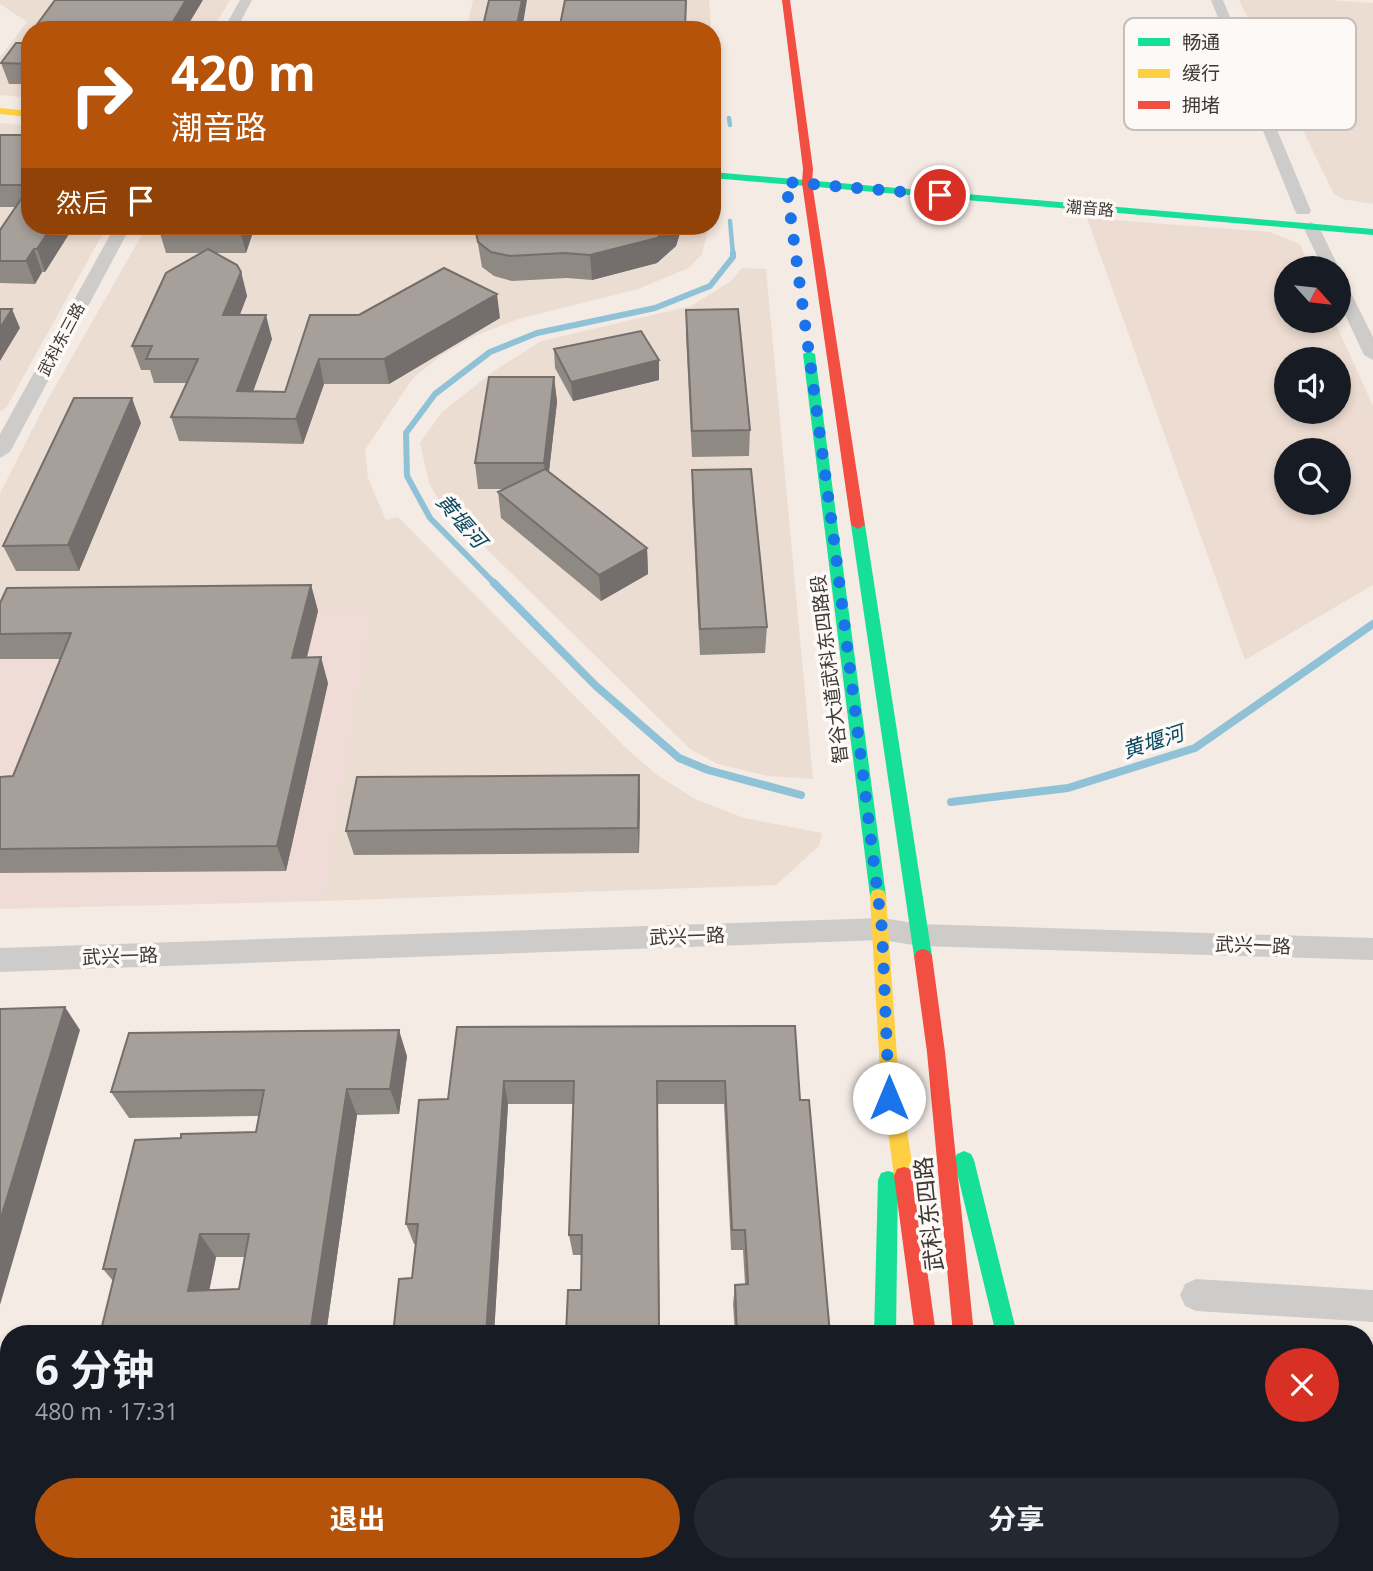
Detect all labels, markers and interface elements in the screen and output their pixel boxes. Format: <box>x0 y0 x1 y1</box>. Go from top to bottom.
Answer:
legend <box>1124 18 1356 130</box>
text: 畅通 <box>1182 29 1220 55</box>
text: 420 m <box>171 39 316 105</box>
icon: right <box>56 49 147 140</box>
text: 缓行 <box>1182 60 1220 86</box>
text: 拥堵 <box>1182 92 1220 118</box>
text: 潮音路 <box>171 105 267 148</box>
pin <box>910 165 970 225</box>
icon: arrive <box>921 176 959 214</box>
icon: arrive <box>122 182 160 220</box>
text: 然后 <box>56 184 108 220</box>
street label: 潮音路 <box>1065 195 1115 221</box>
north arrow <box>1274 256 1351 332</box>
map controls <box>1274 256 1351 515</box>
street label: 武科东三路 <box>33 299 89 379</box>
button: sound <box>1274 347 1351 424</box>
button: search <box>1274 438 1351 515</box>
water label: 黄堰河 <box>431 487 496 556</box>
street label: 智谷大道武科东四路段 <box>805 573 853 765</box>
water label: 黄堰河 <box>1118 717 1191 764</box>
street label: 武兴一路 <box>649 922 725 950</box>
street label: 武兴一路 <box>1215 931 1291 959</box>
street label: 武兴一路 <box>82 942 158 970</box>
position arrow <box>852 1061 926 1135</box>
street label: 武科东四路 <box>906 1155 950 1273</box>
text: 6 分钟 <box>35 1340 154 1397</box>
button: close <box>1265 1348 1339 1422</box>
text: 480 m · 17:31 <box>35 1395 178 1427</box>
button: 退出 <box>35 1478 680 1558</box>
button: 分享 <box>694 1478 1339 1558</box>

